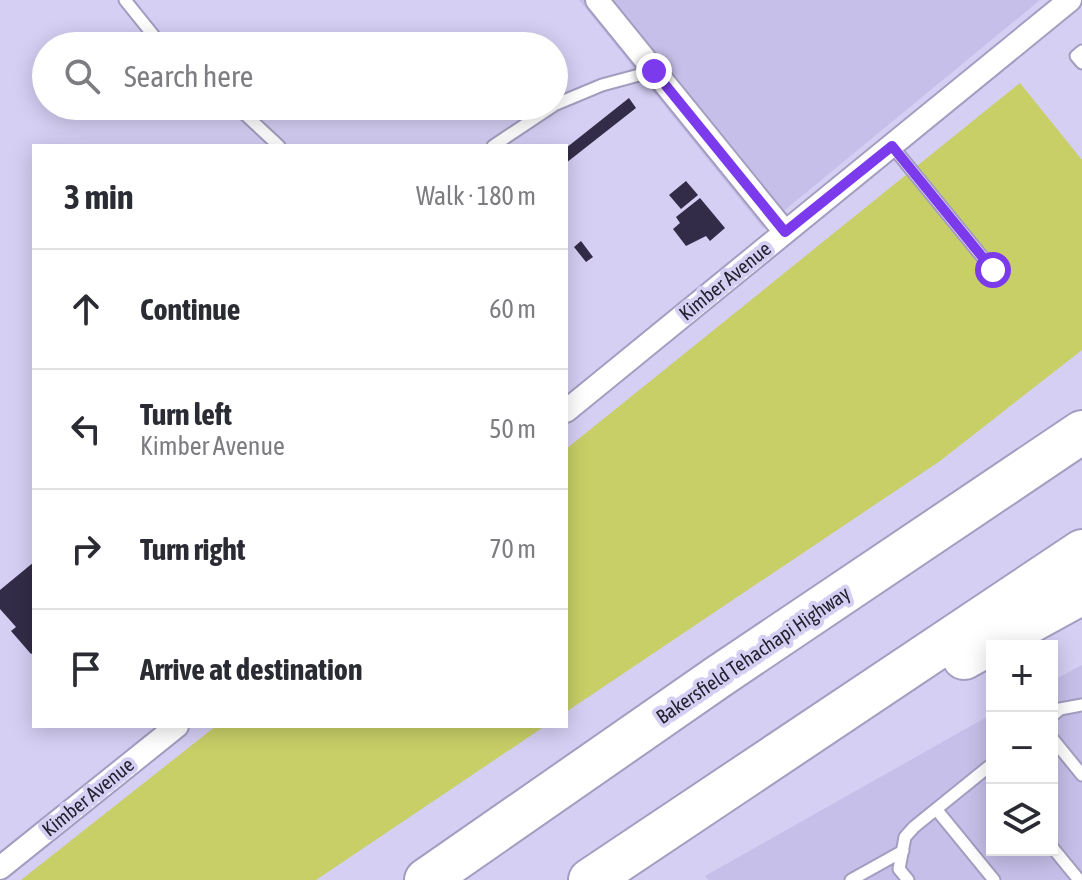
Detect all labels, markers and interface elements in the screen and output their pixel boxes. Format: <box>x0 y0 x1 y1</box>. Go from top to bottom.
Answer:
search box <box>32 32 568 120</box>
route end <box>636 53 672 89</box>
icon: search <box>60 54 104 98</box>
text: Search here <box>124 59 253 93</box>
text: 3 min <box>64 177 133 216</box>
text: Walk · 180 m <box>416 181 536 211</box>
street label: Kimber Avenue <box>674 237 775 325</box>
route start <box>975 252 1011 288</box>
icon: ahead <box>64 287 108 331</box>
text: Continue <box>140 292 240 326</box>
text: 60 m <box>489 294 536 324</box>
text: Turn left <box>140 397 232 431</box>
icon: left <box>64 407 108 451</box>
text: 50 m <box>489 414 536 444</box>
text: Kimber Avenue <box>140 431 285 461</box>
icon: right <box>64 527 108 571</box>
text: Turn right <box>140 532 246 566</box>
text: 70 m <box>489 534 536 564</box>
street label: Bakersfield Tehachapi Highway <box>652 581 854 728</box>
map controls <box>986 640 1058 856</box>
button: + <box>986 640 1058 712</box>
icon: arrive <box>64 647 108 691</box>
text: Arrive at destination <box>140 652 362 686</box>
button: − <box>986 712 1058 784</box>
street label: Kimber Avenue <box>37 753 138 841</box>
button: layers <box>986 784 1058 856</box>

